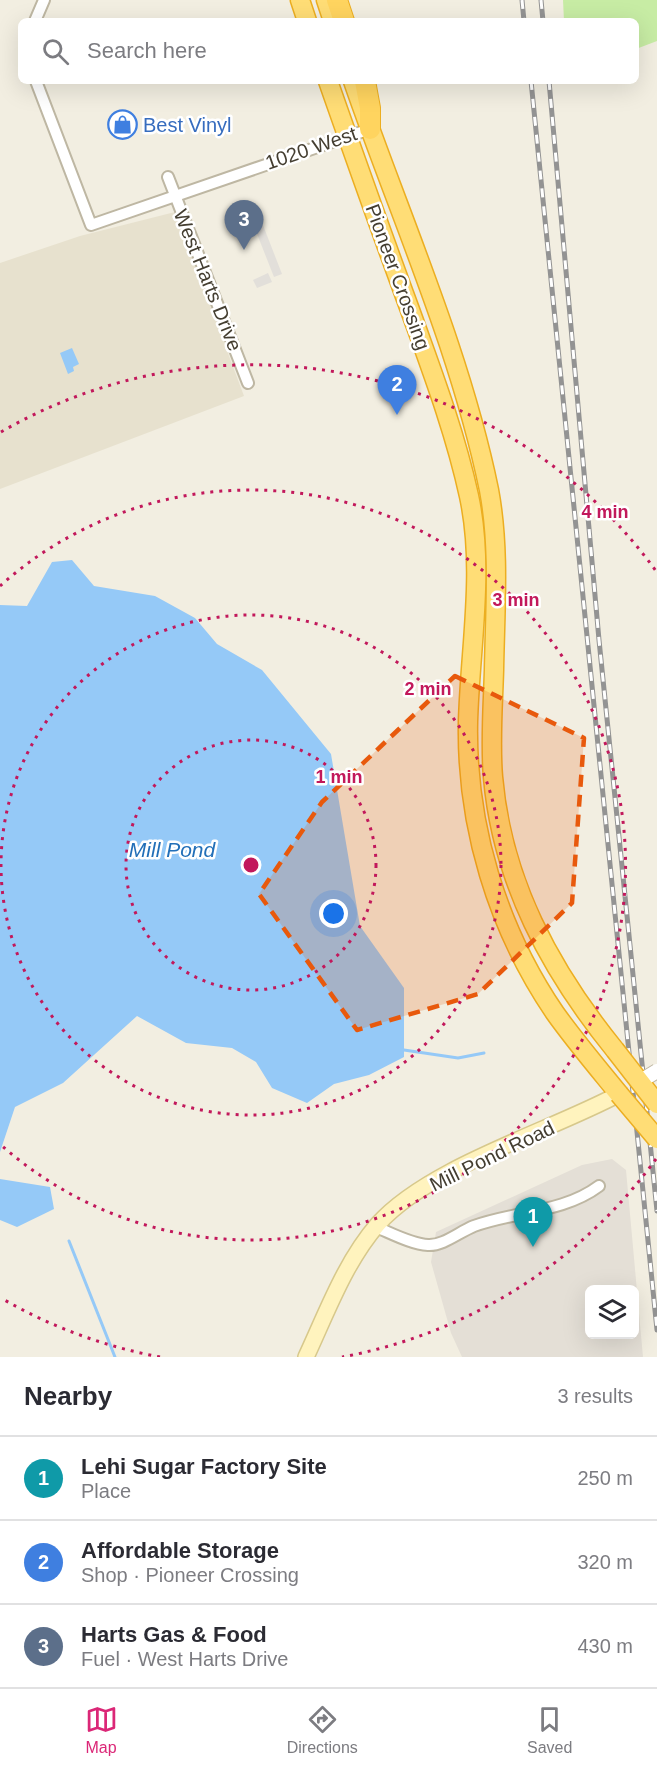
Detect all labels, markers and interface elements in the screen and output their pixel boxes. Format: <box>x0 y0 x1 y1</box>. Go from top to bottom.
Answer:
search box <box>18 18 639 84</box>
icon: search <box>39 35 72 68</box>
text: Search here <box>87 38 207 63</box>
shop icon: Best Vinyl <box>106 109 138 141</box>
place label: Best Vinyl <box>143 114 232 136</box>
street label: 1020 West <box>262 122 360 174</box>
pin: 3 <box>224 200 264 250</box>
street label: Pioneer Crossing <box>361 201 435 353</box>
street label: West Harts Drive <box>170 206 246 354</box>
pin: 2 <box>378 366 416 415</box>
text: 4 min <box>581 502 629 522</box>
text: 3 min <box>492 590 540 610</box>
text: 2 min <box>404 679 452 699</box>
text: 1 min <box>315 767 363 787</box>
water label: Mill Pond <box>129 838 217 861</box>
centre of rings <box>241 855 261 875</box>
your location <box>319 899 348 928</box>
street label: Mill Pond Road <box>426 1116 558 1196</box>
pin: 1 <box>514 1198 552 1247</box>
map controls <box>585 1285 639 1339</box>
button: layers <box>585 1285 639 1339</box>
text: Nearby <box>24 1381 112 1411</box>
text: 3 results <box>557 1385 633 1407</box>
text: Lehi Sugar Factory Site <box>81 1454 327 1479</box>
text: 1 <box>38 1467 49 1489</box>
text: 250 m <box>577 1467 633 1489</box>
text: Place <box>81 1480 131 1502</box>
text: Affordable Storage <box>81 1538 279 1563</box>
text: 2 <box>38 1551 49 1573</box>
text: 320 m <box>577 1551 633 1573</box>
text: Shop · Pioneer Crossing <box>81 1564 299 1586</box>
text: Harts Gas & Food <box>81 1622 267 1647</box>
text: 3 <box>38 1635 49 1657</box>
text: 430 m <box>577 1635 633 1657</box>
text: Fuel · West Harts Drive <box>81 1648 288 1670</box>
tab: Map <box>85 1703 118 1757</box>
tab: Directions <box>287 1703 358 1757</box>
tab: Saved <box>527 1703 572 1757</box>

